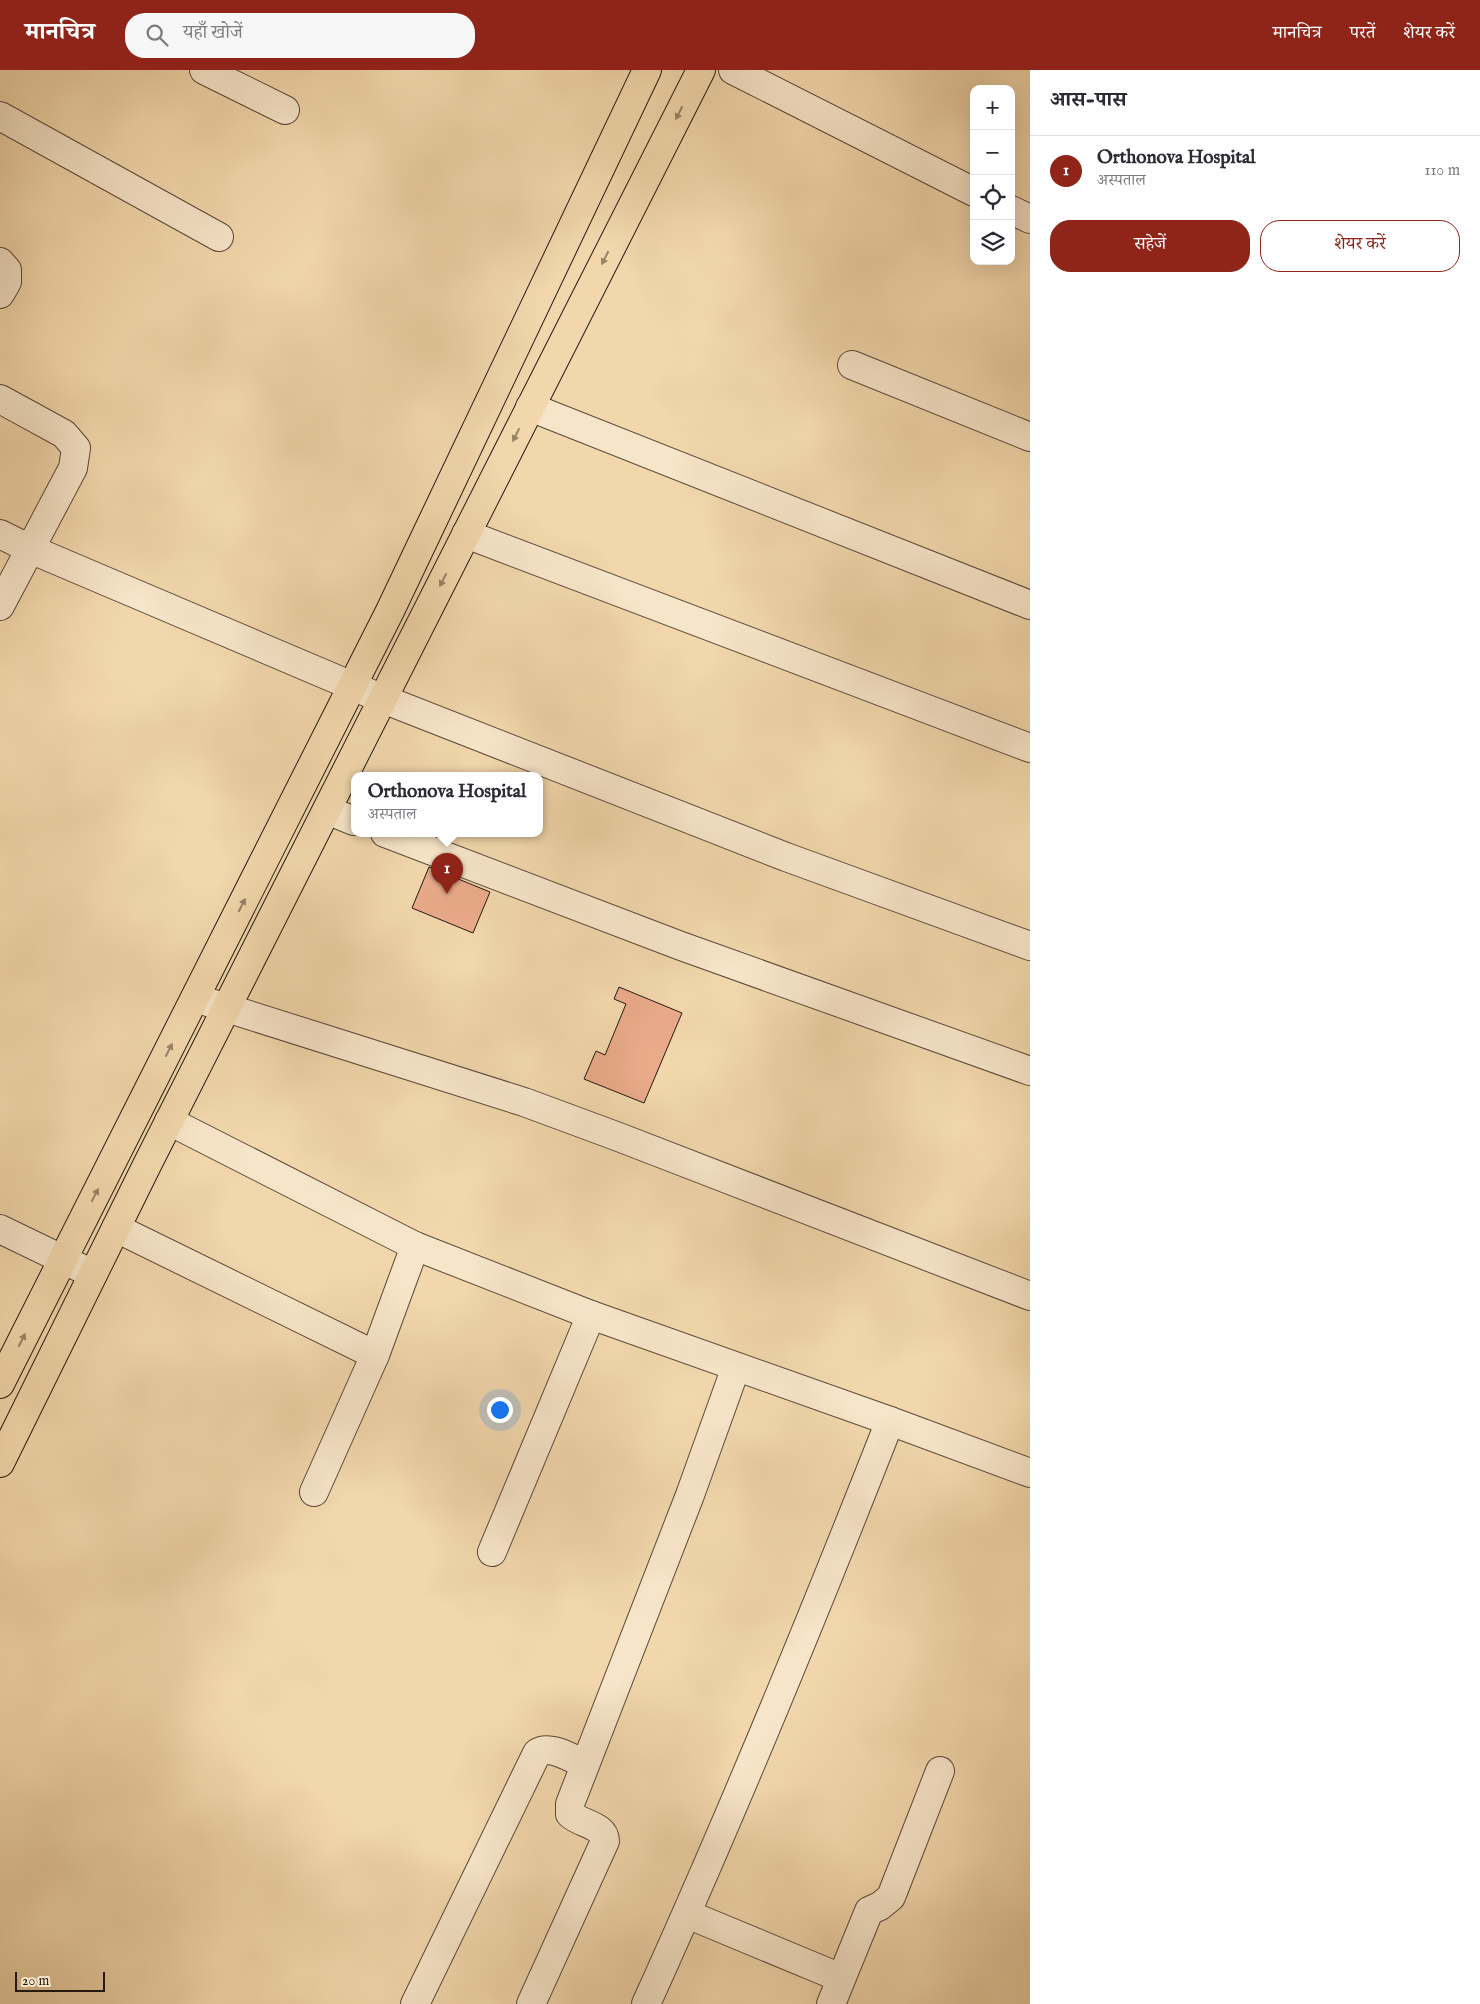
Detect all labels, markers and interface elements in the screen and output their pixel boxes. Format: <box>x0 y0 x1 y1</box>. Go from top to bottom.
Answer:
search box <box>125 13 475 58</box>
text: मानचित्र <box>25 17 95 48</box>
icon: search <box>143 21 171 49</box>
text: यहाँ खोजें <box>183 21 243 45</box>
text: मानचित्र <box>1273 22 1322 45</box>
text: परतें <box>1350 22 1375 45</box>
text: शेयर करें <box>1403 22 1455 45</box>
map controls <box>970 85 1015 265</box>
button: + <box>970 85 1015 130</box>
text: आस-पास <box>1050 87 1127 114</box>
one-way arrow <box>675 106 683 121</box>
button: − <box>970 130 1015 175</box>
text: Orthonova Hospital <box>1097 146 1256 170</box>
text: 1 <box>1063 161 1069 181</box>
text: 110 m <box>1424 161 1460 181</box>
text: अस्पताल <box>1097 171 1146 191</box>
button: locate <box>970 175 1015 220</box>
button: layers <box>970 220 1015 265</box>
button: सहेजें <box>1050 220 1250 272</box>
button: शेयर करें <box>1260 220 1460 272</box>
one-way arrow <box>601 251 609 265</box>
one-way arrow <box>512 428 520 442</box>
one-way arrow <box>439 573 447 587</box>
popup <box>351 772 543 837</box>
text: Orthonova Hospital <box>368 780 526 804</box>
text: अस्पताल <box>368 805 417 825</box>
pin: 1 <box>431 853 463 894</box>
one-way arrow <box>238 898 246 912</box>
one-way arrow <box>165 1043 173 1057</box>
one-way arrow <box>91 1188 99 1202</box>
one-way arrow <box>18 1333 26 1347</box>
your location <box>487 1397 513 1423</box>
scale bar <box>15 1969 105 1992</box>
text: 20 m <box>22 1972 49 1990</box>

